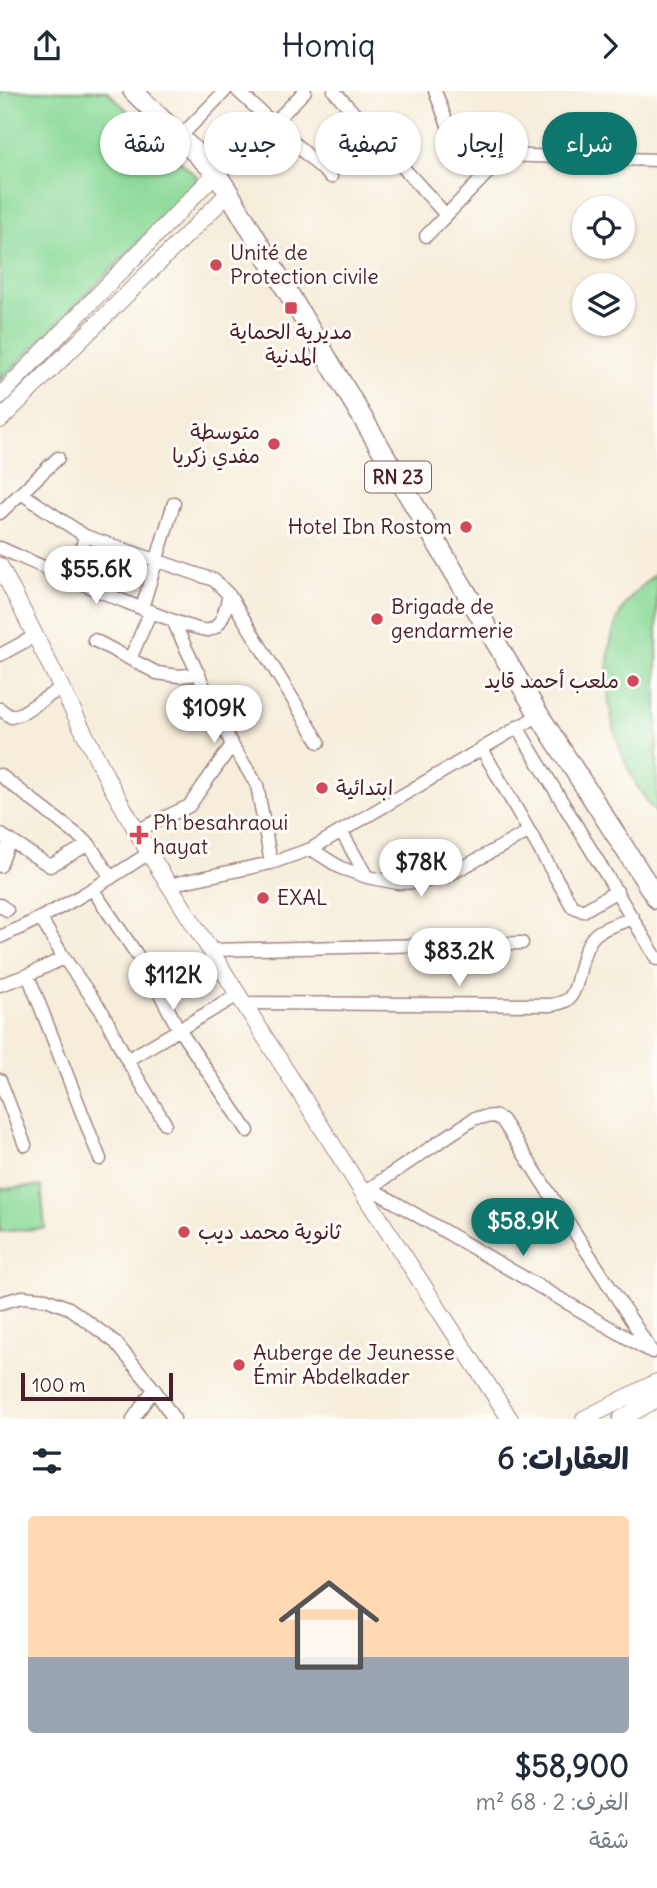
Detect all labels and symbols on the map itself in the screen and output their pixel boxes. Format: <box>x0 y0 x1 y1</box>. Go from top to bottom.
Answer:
place label: Unité de Protection civile <box>230 239 379 290</box>
marker: Unité de Protection civile <box>208 257 224 273</box>
marker: مديرية الحماية المدنية <box>283 300 299 316</box>
place label: مديرية الحماية المدنية <box>230 318 352 369</box>
place label: متوسطة مفدي زكريا <box>172 418 260 471</box>
marker: متوسطة مفدي زكريا <box>266 436 282 452</box>
road number: RN 23 <box>365 461 431 493</box>
place label: Hotel Ibn Rostom <box>288 513 452 540</box>
marker: Hotel Ibn Rostom <box>458 519 474 535</box>
pin: $55.6K <box>39 547 153 606</box>
place label: Brigade de gendarmerie <box>391 593 513 644</box>
marker: Brigade de gendarmerie <box>369 611 385 627</box>
place label: ملعب أحمد قايد <box>484 667 619 694</box>
marker: ملعب أحمد قايد <box>625 673 641 689</box>
pin: $109K <box>165 685 263 745</box>
place label: ابتدائية <box>336 774 393 801</box>
marker: ابتدائية <box>314 780 330 796</box>
place label: Ph besahraoui hayat <box>153 809 288 860</box>
marker: Ph besahraoui hayat <box>131 827 147 843</box>
pin: $78K <box>380 839 462 899</box>
place label: EXAL <box>277 884 327 911</box>
marker: EXAL <box>255 890 271 906</box>
pin: $83.2K <box>402 929 516 988</box>
pin: $112K <box>124 953 222 1012</box>
pin: $58.9K <box>466 1199 580 1258</box>
place label: ثانوية محمد ديب <box>198 1218 342 1245</box>
marker: ثانوية محمد ديب <box>176 1224 192 1240</box>
place label: Auberge de Jeunesse Émir Abdelkader <box>253 1339 455 1390</box>
marker: Auberge de Jeunesse Émir Abdelkader <box>231 1357 247 1373</box>
scale bar <box>21 1370 173 1402</box>

